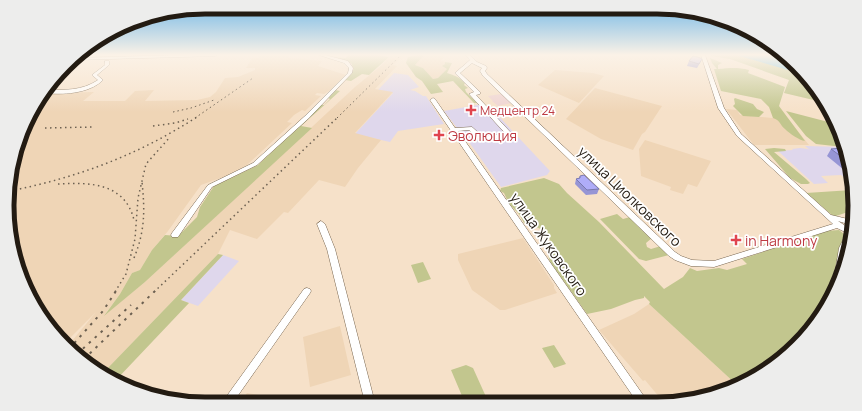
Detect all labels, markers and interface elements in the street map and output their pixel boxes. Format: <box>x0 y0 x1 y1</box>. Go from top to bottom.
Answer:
place label: Медцентр 24 <box>480 102 555 119</box>
marker: Медцентр 24 <box>465 104 477 116</box>
place label: Эволюция <box>448 126 517 145</box>
marker: Эволюция <box>433 129 445 141</box>
street label: улица Циолковского <box>574 142 686 250</box>
street label: улица Жуковского <box>506 189 592 299</box>
place label: in Harmony <box>745 231 818 250</box>
marker: in Harmony <box>730 234 742 246</box>

